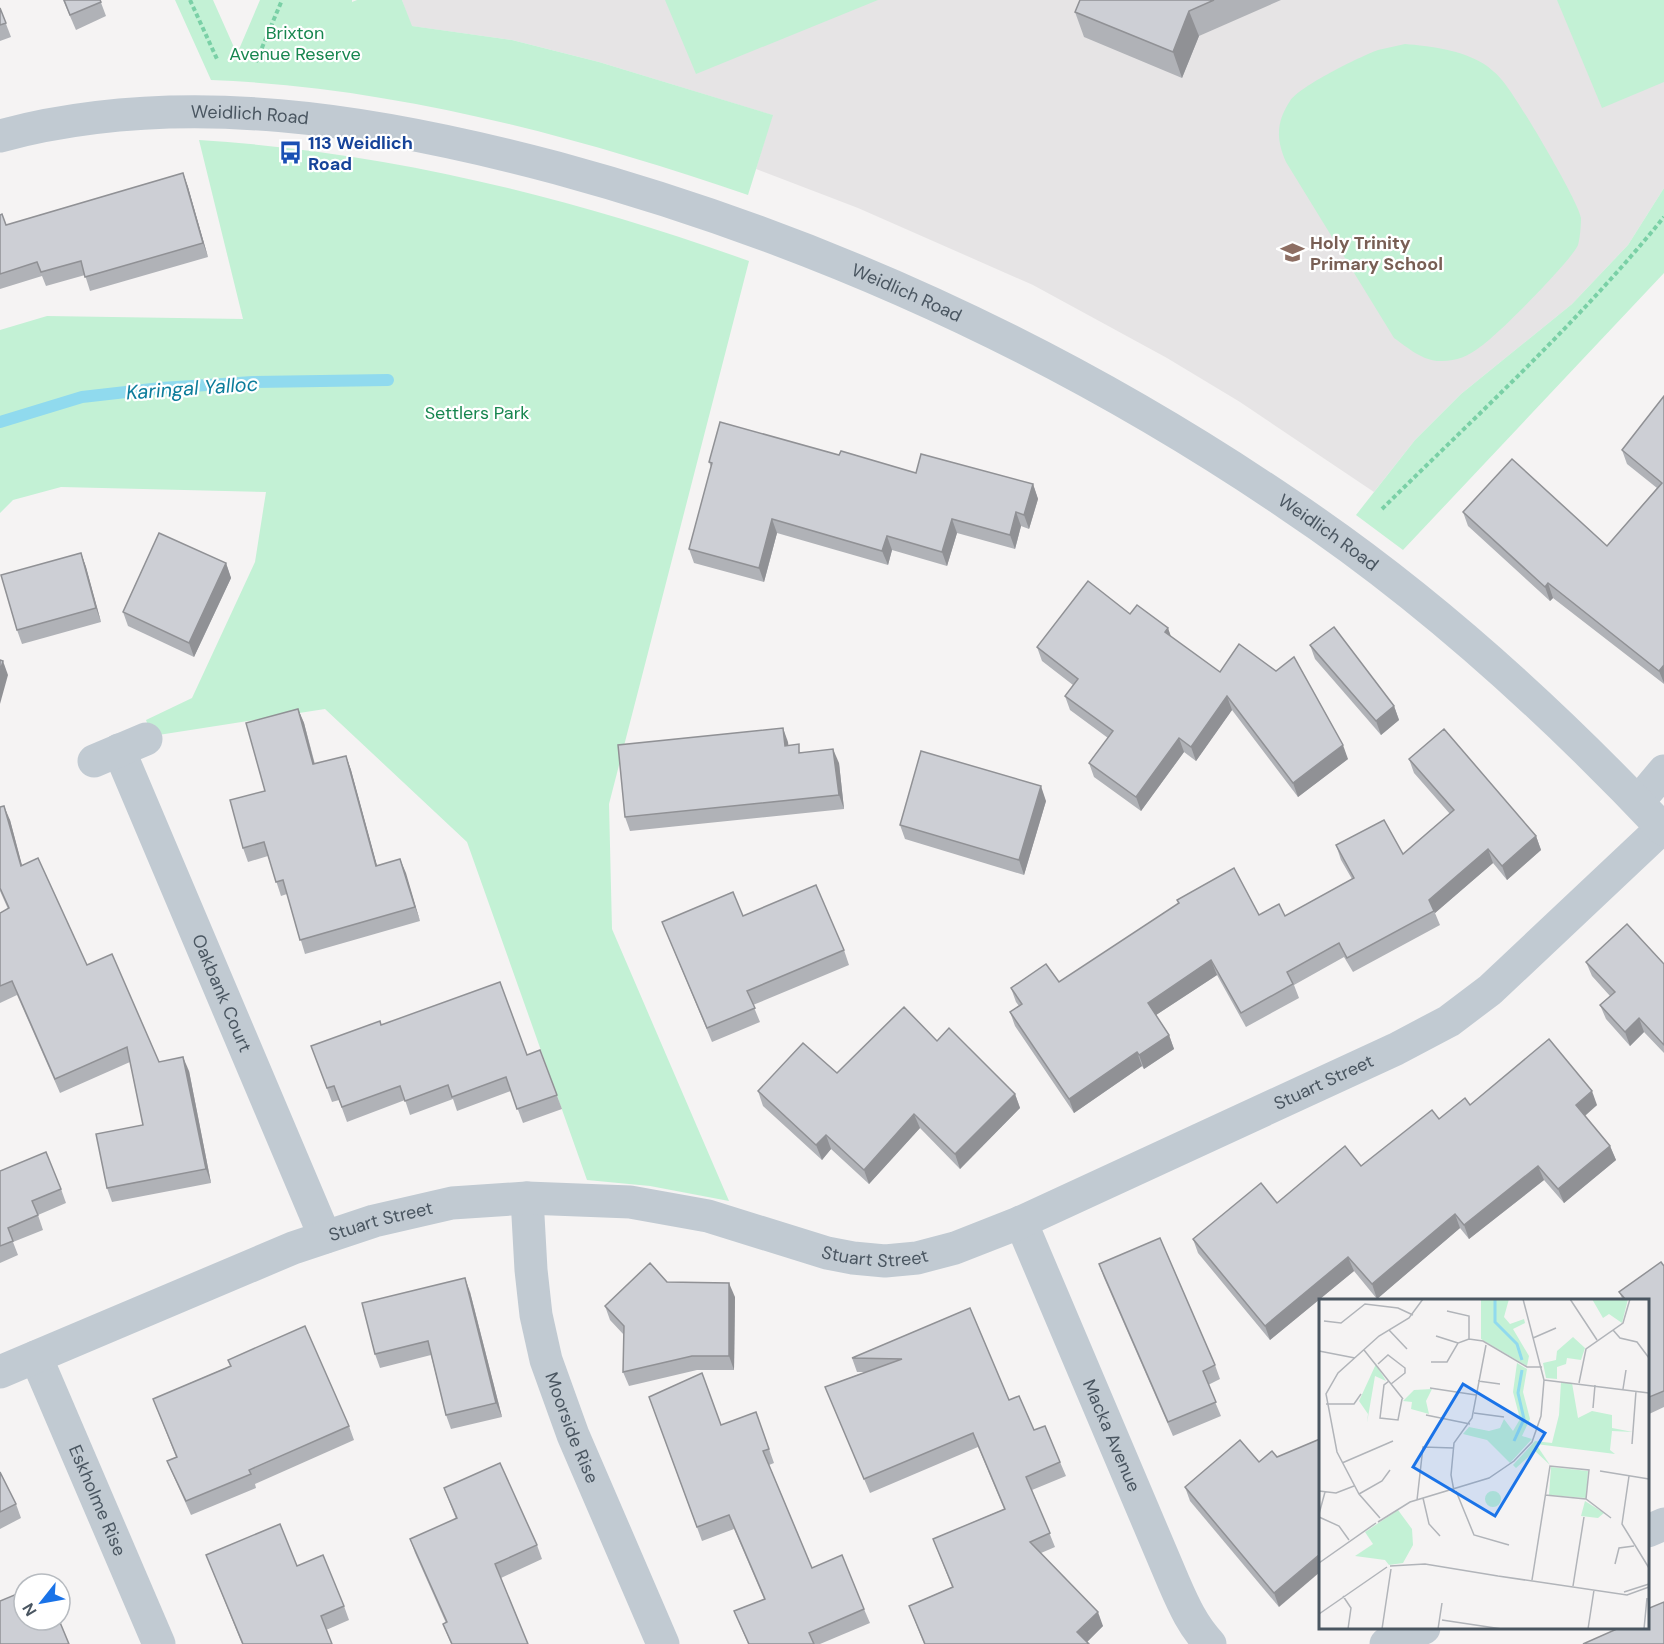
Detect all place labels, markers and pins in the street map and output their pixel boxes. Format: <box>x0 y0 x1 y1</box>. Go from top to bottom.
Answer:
place label: 113 Weidlich Road <box>308 131 413 176</box>
bus stop icon: 113 Weidlich Road <box>277 140 303 166</box>
place label: Holy Trinity Primary School <box>1310 231 1443 276</box>
school or university icon: Holy Trinity Primary School <box>1279 240 1305 266</box>

